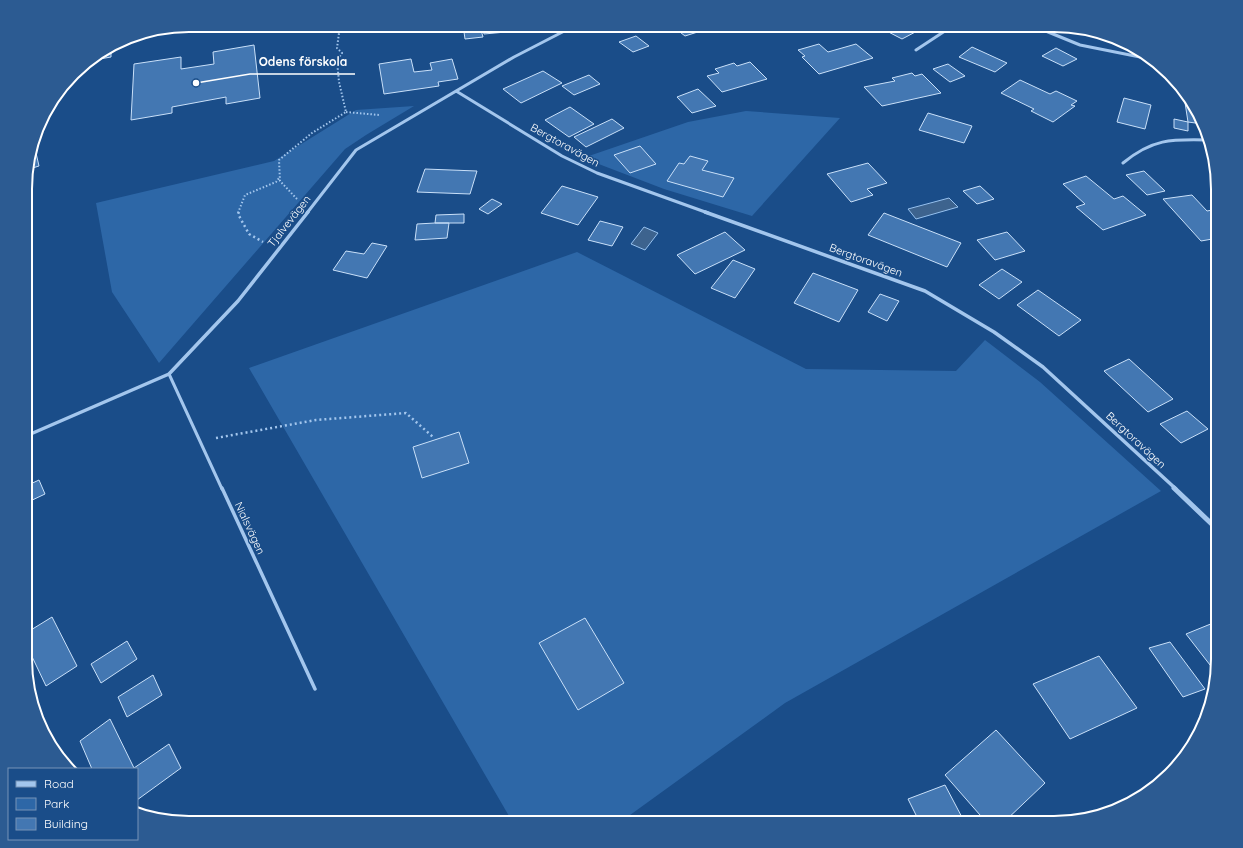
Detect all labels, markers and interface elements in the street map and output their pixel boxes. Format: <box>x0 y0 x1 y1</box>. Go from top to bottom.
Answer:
callout: Odens förskola <box>250 50 355 74</box>
text: Odens förskola <box>259 54 347 69</box>
street label: Bergtoravägen <box>528 120 602 170</box>
street label: Tjalvevägen <box>264 192 314 250</box>
street label: Bergtoravägen <box>827 240 905 280</box>
street label: Bergtoravägen <box>1103 409 1169 471</box>
street label: Nialsvägen <box>232 499 268 557</box>
legend <box>8 768 138 840</box>
text: Road <box>44 776 74 791</box>
text: Park <box>44 796 69 811</box>
text: Building <box>44 816 88 831</box>

